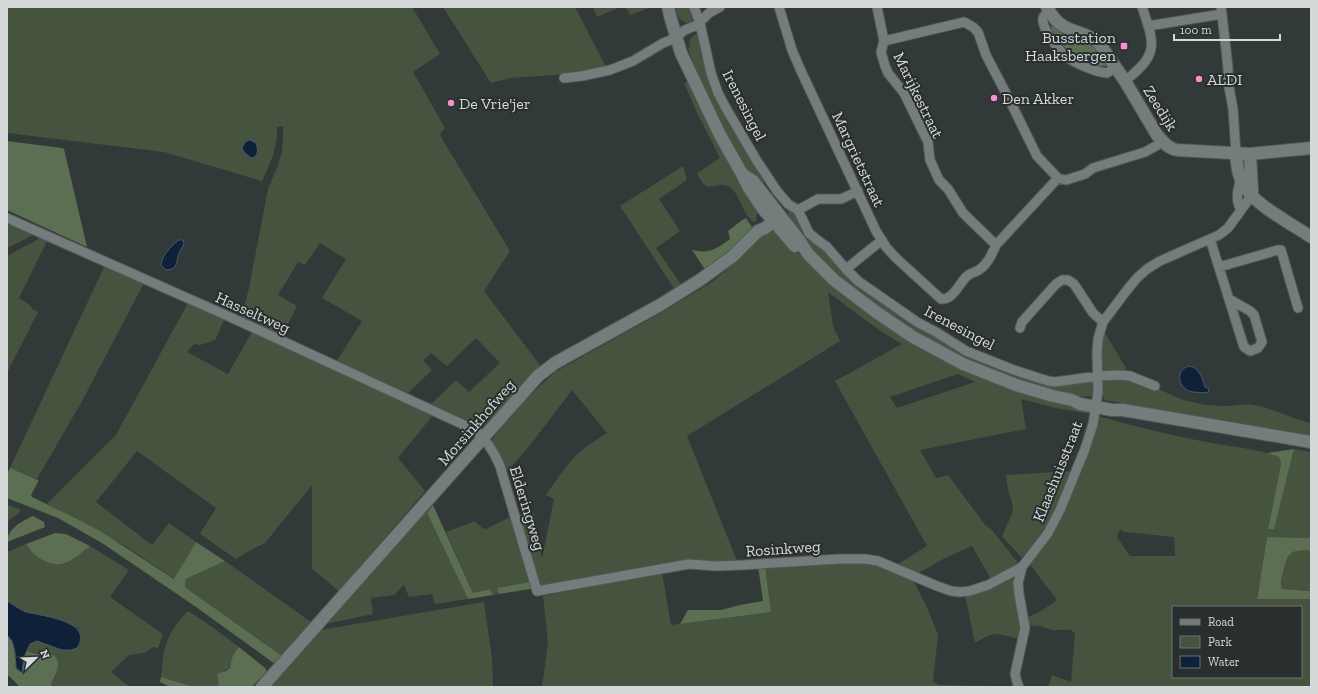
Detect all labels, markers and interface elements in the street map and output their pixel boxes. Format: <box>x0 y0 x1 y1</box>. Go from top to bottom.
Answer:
scale bar <box>1174 16 1280 42</box>
text: 100 m <box>1180 23 1212 37</box>
place label: Busstation Haaksbergen <box>1025 28 1117 65</box>
marker: Busstation Haaksbergen <box>1119 41 1129 51</box>
street label: Marijkestraat <box>890 49 948 141</box>
street label: Irenesingel <box>719 66 771 144</box>
place label: ALDI <box>1207 70 1242 89</box>
marker: ALDI <box>1194 74 1204 84</box>
street label: Zeedijk <box>1139 82 1182 135</box>
place label: Den Akker <box>1002 89 1074 108</box>
marker: Den Akker <box>989 93 999 103</box>
place label: De Vrie'jer <box>459 94 531 113</box>
marker: De Vrie'jer <box>446 98 456 108</box>
street label: Margrietstraat <box>828 109 889 210</box>
street label: Hasseltweg <box>213 288 293 337</box>
street label: Irenesingel <box>921 301 998 354</box>
street label: Morsinkhofweg <box>434 375 519 469</box>
street label: Klaashuisstraat <box>1029 418 1086 525</box>
street label: Elderingweg <box>506 464 549 553</box>
street label: Rosinkweg <box>745 536 821 561</box>
legend <box>1172 606 1302 678</box>
text: Road <box>1208 615 1234 629</box>
text: Park <box>1208 635 1233 649</box>
north arrow <box>16 638 56 678</box>
text: N <box>37 648 53 661</box>
text: Water <box>1208 655 1240 669</box>

